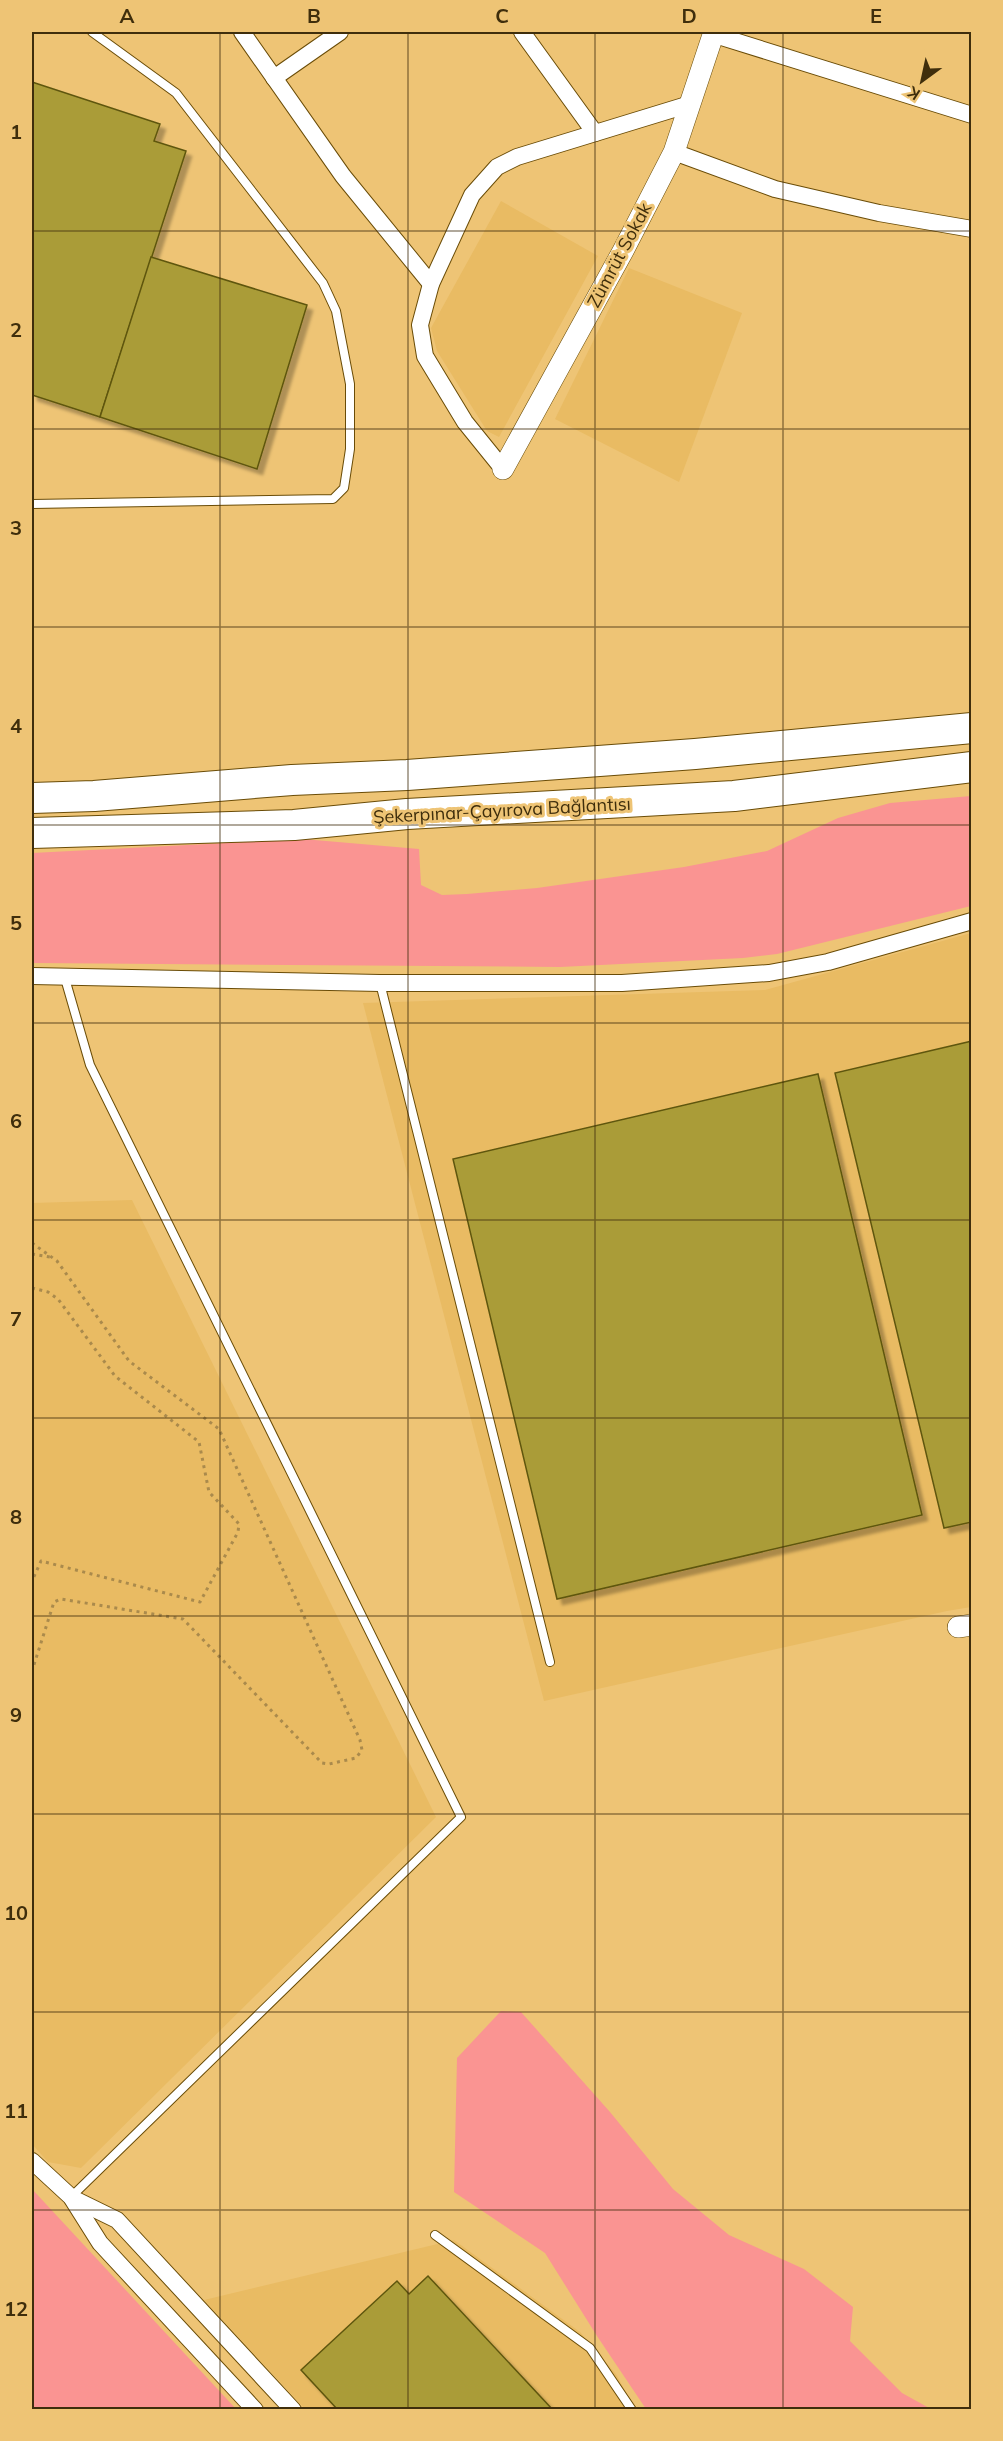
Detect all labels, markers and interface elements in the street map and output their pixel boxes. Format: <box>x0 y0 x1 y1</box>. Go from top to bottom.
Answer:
text: A <box>120 3 135 28</box>
text: B <box>307 3 321 28</box>
text: C <box>495 3 509 28</box>
text: D <box>681 3 697 28</box>
text: E <box>870 3 882 28</box>
north arrow <box>892 51 952 111</box>
text: K <box>903 82 924 105</box>
text: 1 <box>10 119 22 144</box>
street label: Zümrüt Sokak <box>582 198 657 311</box>
text: 2 <box>10 317 22 342</box>
text: 3 <box>10 515 22 540</box>
text: 4 <box>10 713 22 738</box>
street label: Şekerpınar-Çayırova Bağlantısı <box>373 792 631 828</box>
text: 5 <box>10 910 22 935</box>
text: 6 <box>10 1108 22 1133</box>
text: 7 <box>10 1306 22 1331</box>
text: 8 <box>10 1504 22 1529</box>
text: 9 <box>10 1702 22 1727</box>
text: 10 <box>4 1900 28 1925</box>
text: 11 <box>4 2098 28 2123</box>
text: 12 <box>4 2296 28 2321</box>

